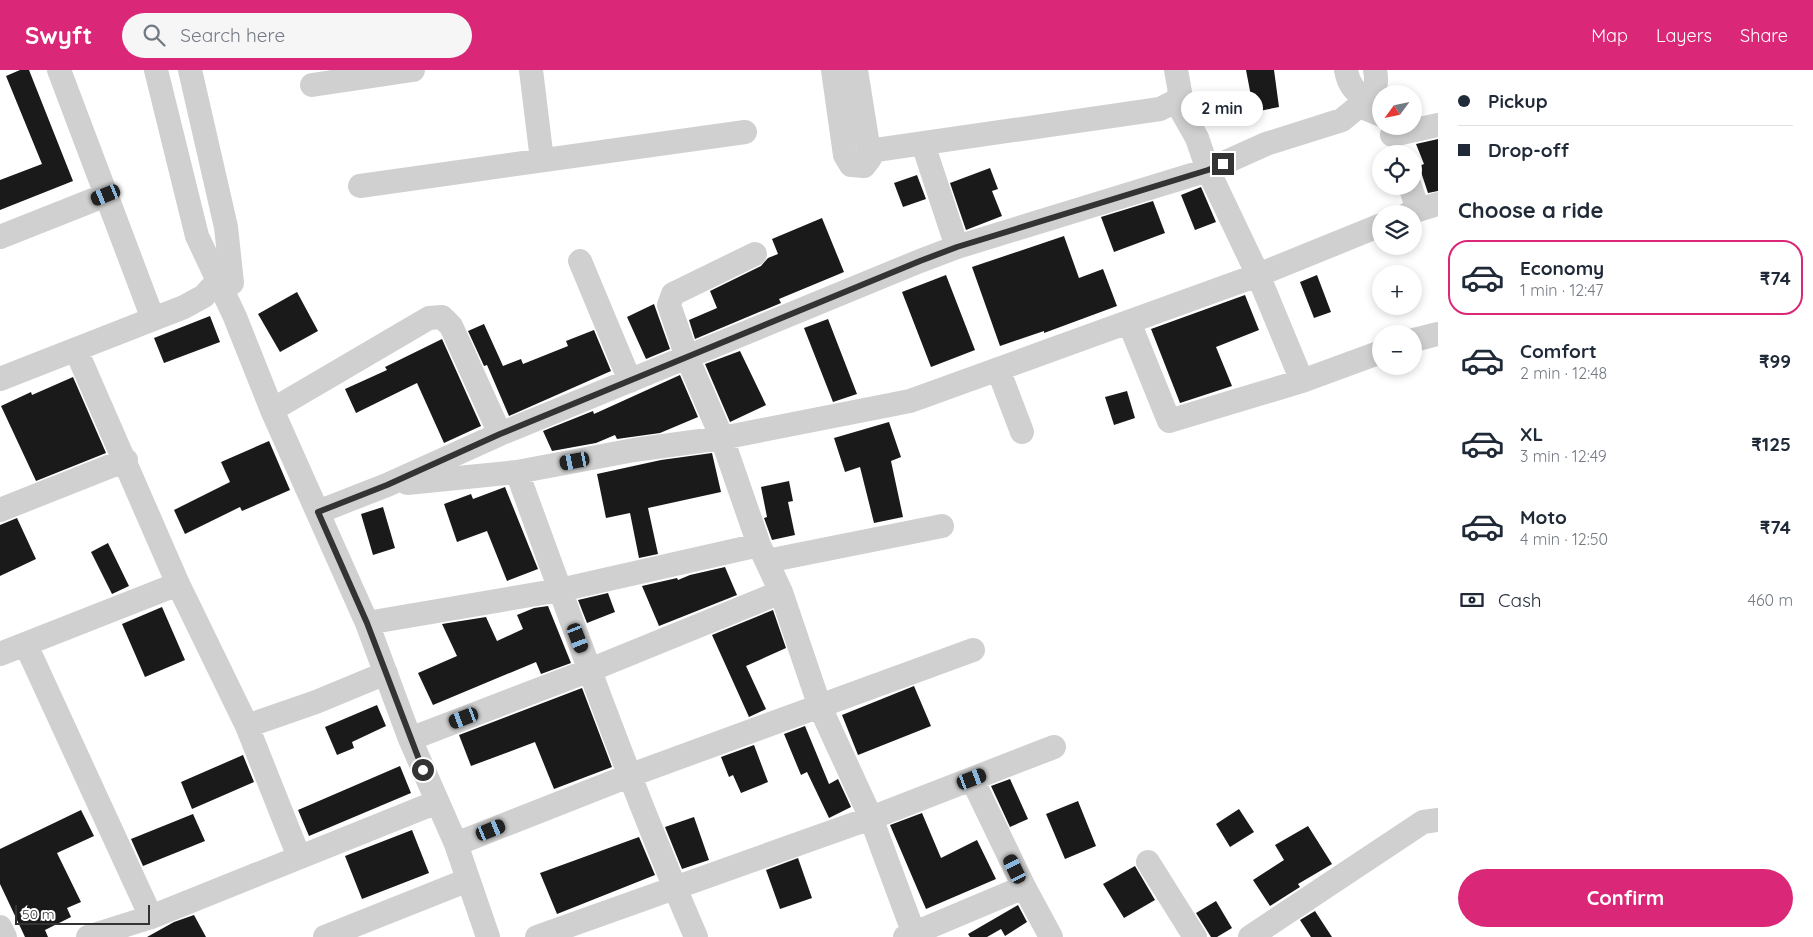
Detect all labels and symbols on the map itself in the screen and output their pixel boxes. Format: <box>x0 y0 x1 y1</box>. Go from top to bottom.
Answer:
north arrow <box>1372 85 1422 135</box>
callout: 2 min <box>1182 92 1264 126</box>
route end <box>1212 153 1234 175</box>
car <box>89 182 122 208</box>
car <box>558 451 591 471</box>
car <box>565 621 590 655</box>
car <box>447 706 480 730</box>
route start <box>412 759 434 781</box>
car <box>955 767 988 791</box>
car <box>474 817 507 843</box>
car <box>1001 852 1028 886</box>
scale bar <box>15 902 150 925</box>

